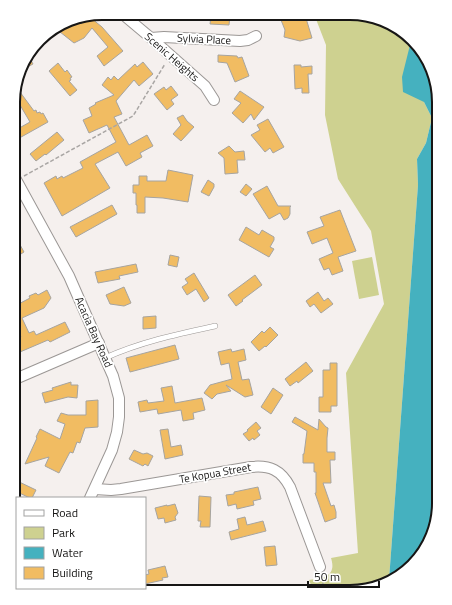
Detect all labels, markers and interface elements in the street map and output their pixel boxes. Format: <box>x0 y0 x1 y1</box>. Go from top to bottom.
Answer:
street label: Scenic Heights <box>141 29 203 85</box>
street label: Sylvia Place <box>177 30 232 48</box>
street label: Acacia Bay Road <box>71 294 117 370</box>
street label: Te Kopua Street <box>178 459 252 487</box>
legend <box>16 497 146 589</box>
text: Road <box>52 503 78 522</box>
text: Park <box>52 523 75 542</box>
text: Water <box>52 543 83 562</box>
text: Building <box>52 563 93 582</box>
scale bar <box>308 563 379 589</box>
text: 50 m <box>314 567 340 586</box>

